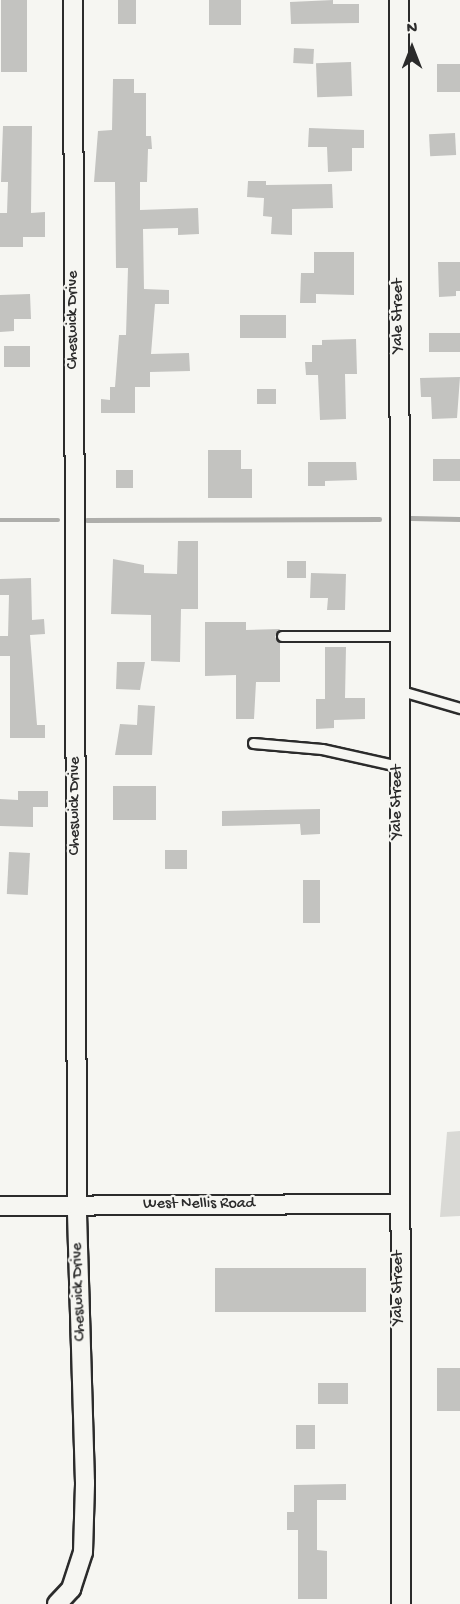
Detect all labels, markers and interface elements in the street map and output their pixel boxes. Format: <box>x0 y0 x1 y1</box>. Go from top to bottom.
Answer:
north arrow <box>382 18 442 78</box>
text: N <box>407 20 417 39</box>
street label: Cheswick Drive <box>64 271 84 369</box>
street label: Yale Street <box>389 279 409 353</box>
street label: Cheswick Drive <box>66 757 86 855</box>
street label: Yale Street <box>388 765 408 839</box>
street label: West Nellis Road <box>143 1195 255 1215</box>
street label: Cheswick Drive <box>69 1242 91 1342</box>
street label: Yale Street <box>389 1251 409 1325</box>

